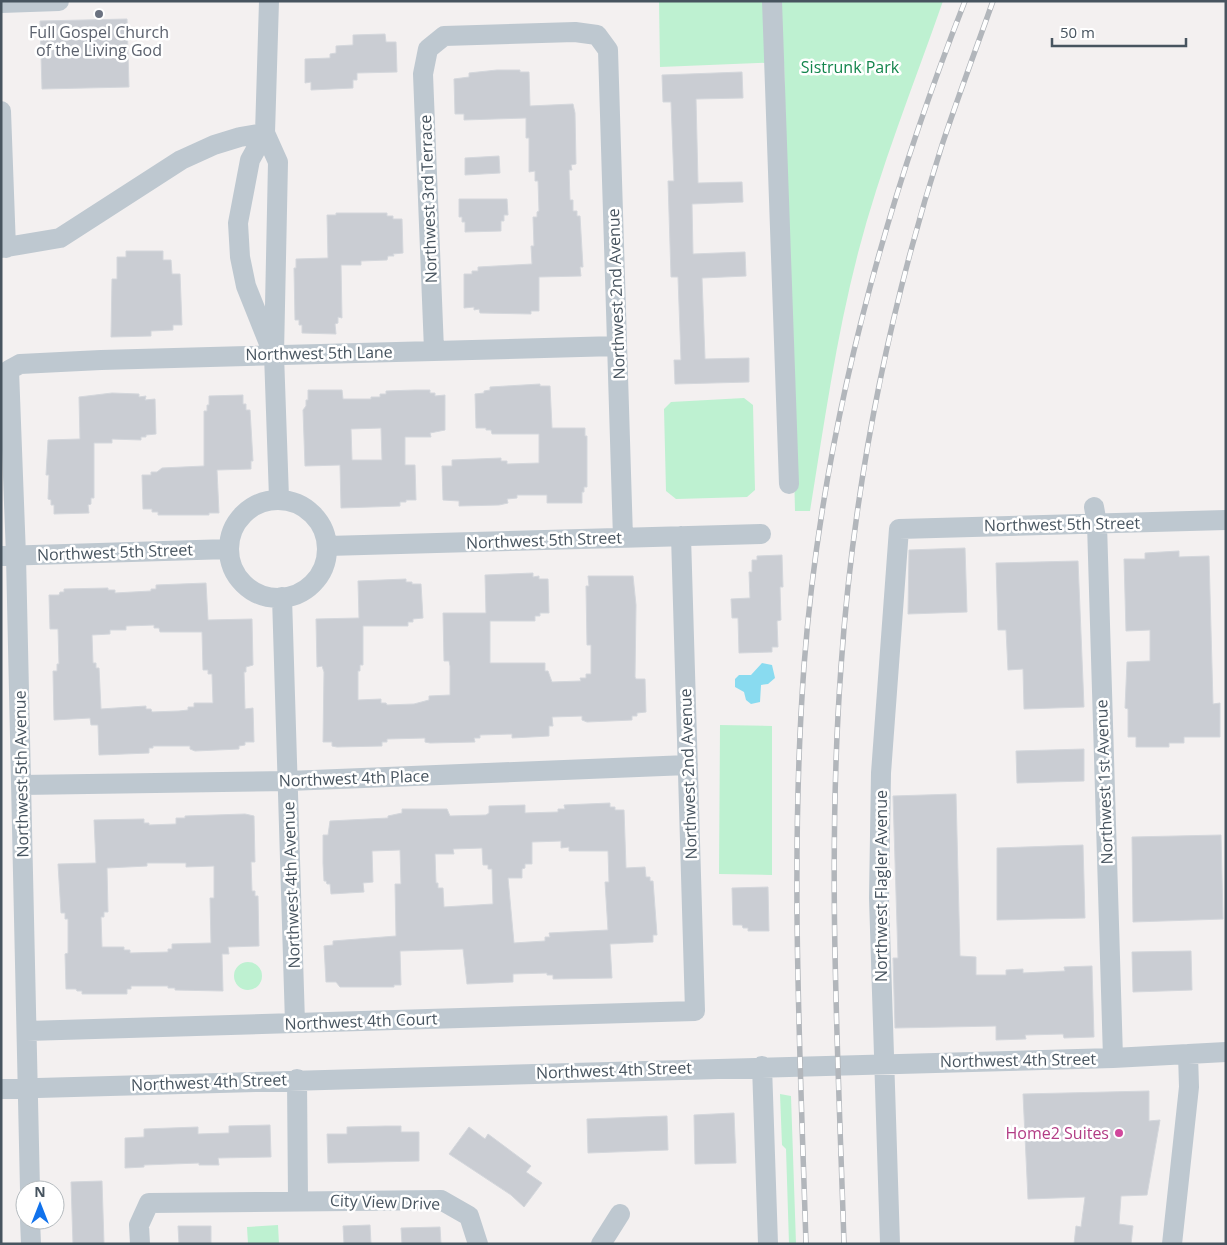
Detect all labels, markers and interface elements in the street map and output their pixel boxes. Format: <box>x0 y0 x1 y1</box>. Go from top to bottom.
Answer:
marker: Full Gospel Church of the Living God <box>93 8 105 20</box>
scale bar <box>1052 15 1186 47</box>
place label: Full Gospel Church of the Living God <box>29 21 169 61</box>
text: 50 m <box>1060 22 1095 42</box>
park label: Sistrunk Park <box>801 56 900 78</box>
street label: Northwest 3rd Terrace <box>414 114 442 284</box>
street label: Northwest 2nd Avenue <box>602 208 630 380</box>
street label: Northwest 5th Lane <box>245 341 393 365</box>
street label: Northwest 5th Street <box>984 512 1141 536</box>
street label: Northwest 5th Street <box>466 526 623 554</box>
street label: Northwest 5th Street <box>37 538 194 566</box>
street label: Northwest 2nd Avenue <box>674 688 702 860</box>
street label: Northwest 5th Avenue <box>9 690 33 858</box>
street label: Northwest 1st Avenue <box>1090 699 1118 865</box>
street label: Northwest 4th Place <box>278 764 430 792</box>
street label: Northwest Flagler Avenue <box>870 790 892 982</box>
street label: Northwest 4th Avenue <box>277 801 305 969</box>
street label: Northwest 4th Court <box>284 1007 438 1035</box>
street label: Northwest 4th Street <box>940 1048 1097 1072</box>
street label: Northwest 4th Street <box>536 1056 693 1084</box>
street label: Northwest 4th Street <box>131 1068 288 1096</box>
place label: Home2 Suites <box>1006 1122 1109 1144</box>
marker: Home2 Suites <box>1113 1127 1125 1139</box>
north arrow <box>15 1180 65 1230</box>
text: N <box>34 1182 46 1201</box>
street label: City View Drive <box>330 1189 440 1215</box>

